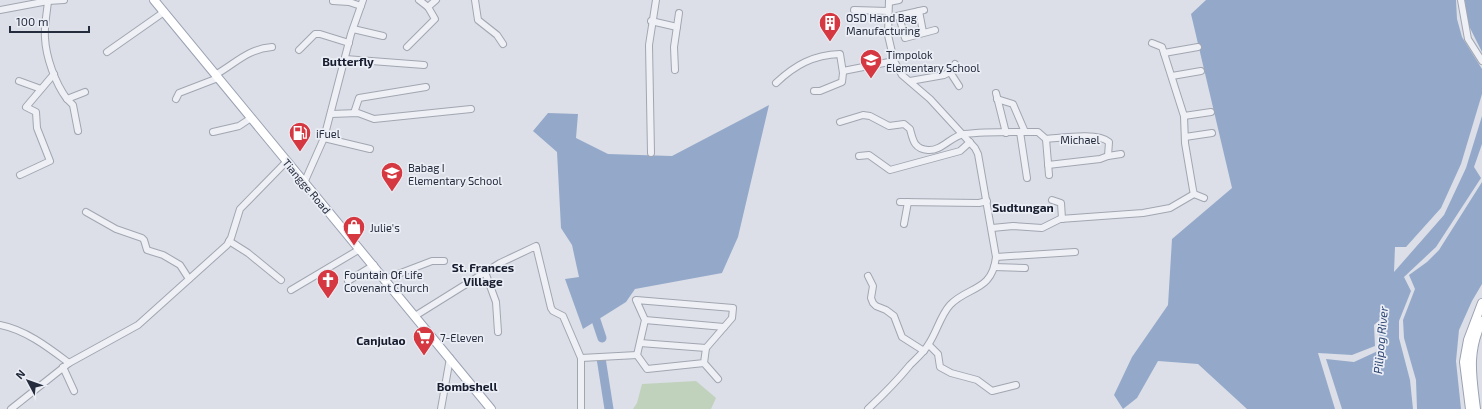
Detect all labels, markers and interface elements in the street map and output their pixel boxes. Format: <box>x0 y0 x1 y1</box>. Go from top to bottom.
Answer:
scale bar <box>10 8 89 34</box>
building icon: OSD Hand Bag Manufacturing <box>817 10 843 43</box>
place label: OSD Hand Bag Manufacturing <box>846 11 920 37</box>
text: 100 m <box>16 14 48 28</box>
school or university icon: Timpolok Elementary School <box>858 47 884 80</box>
place label: Timpolok Elementary School <box>886 48 980 74</box>
district label: Butterfly <box>322 54 374 69</box>
fuel station icon: iFuel <box>287 120 313 153</box>
place label: iFuel <box>316 127 341 140</box>
street label: Michael <box>1060 133 1100 146</box>
street label: Tiangge Road <box>280 156 334 216</box>
school or university icon: Babag I Elementary School <box>379 160 405 193</box>
place label: Babag I Elementary School <box>408 161 502 187</box>
district label: Sudtungan <box>992 200 1054 214</box>
shop icon: Julie's <box>341 214 367 247</box>
place label: Julie's <box>370 221 400 234</box>
district label: St. Frances Village <box>452 260 514 288</box>
church icon: Fountain Of Life Covenant Church <box>315 267 341 300</box>
place label: Fountain Of Life Covenant Church <box>344 268 429 294</box>
water label: Pilipog River <box>1370 305 1390 374</box>
supermarket icon: 7-Eleven <box>411 324 437 357</box>
place label: 7-Eleven <box>440 331 484 344</box>
district label: Canjulao <box>356 333 406 348</box>
north arrow <box>8 361 48 401</box>
text: N <box>13 367 28 381</box>
district label: Bombshell <box>437 379 497 393</box>

